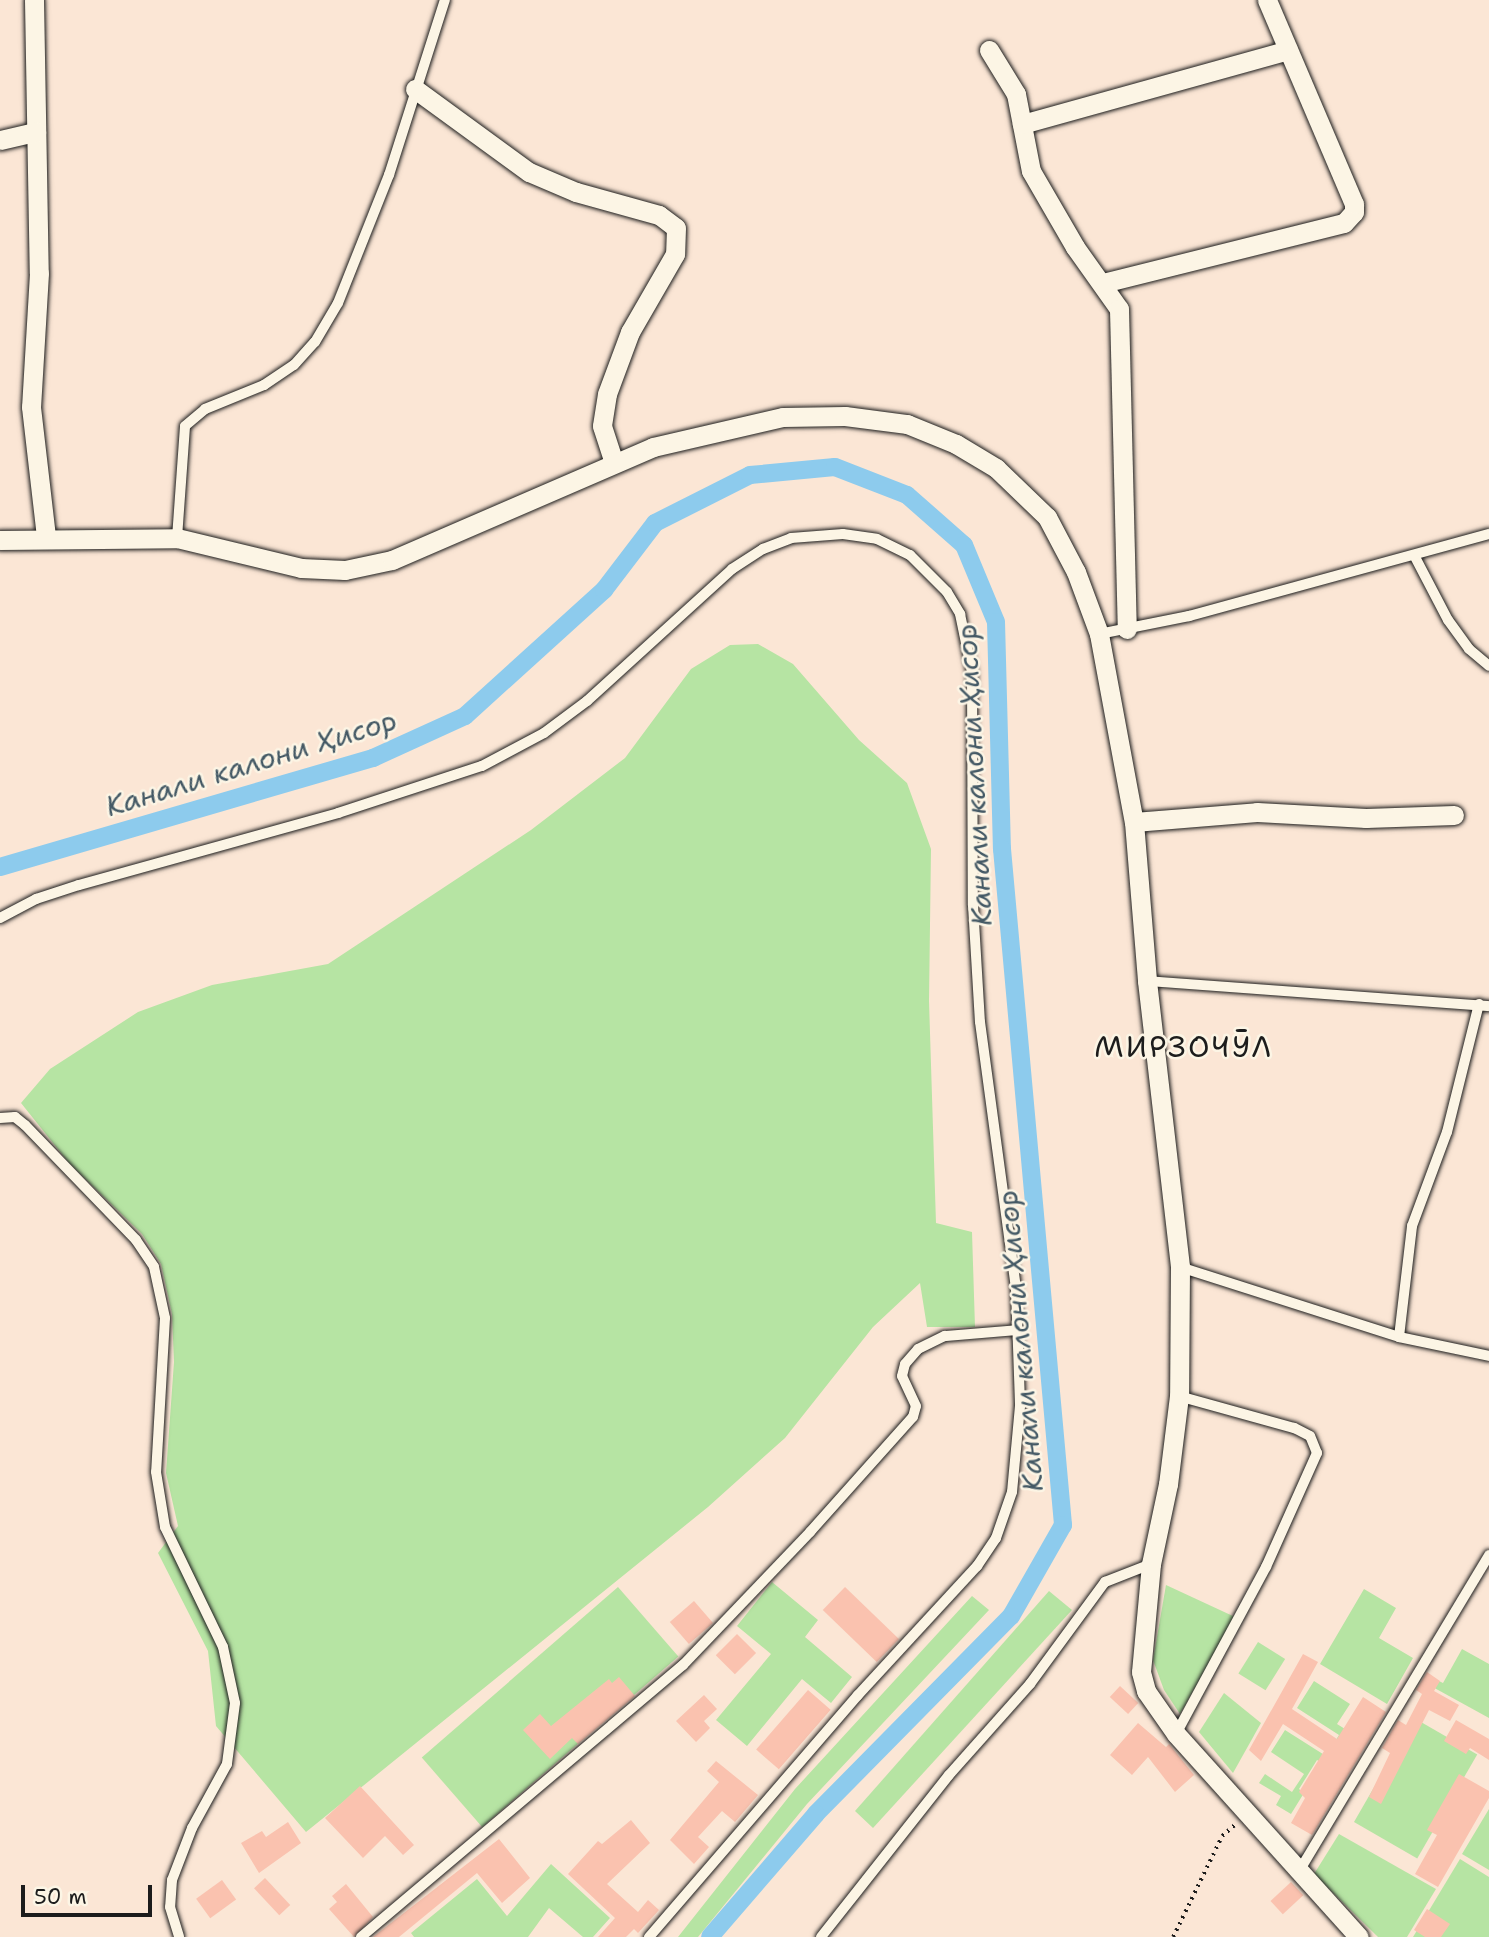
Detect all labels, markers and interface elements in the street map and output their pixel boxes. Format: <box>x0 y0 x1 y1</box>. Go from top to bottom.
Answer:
water label: Канали калони Ҳисор <box>949 623 999 927</box>
water label: Канали калони Ҳисор <box>101 703 401 823</box>
district label: МИРЗОЧӮЛ <box>1095 1029 1273 1065</box>
water label: Канали калони Ҳисор <box>990 1189 1050 1493</box>
scale bar <box>24 1870 156 1914</box>
text: 50 m <box>34 1883 87 1911</box>

